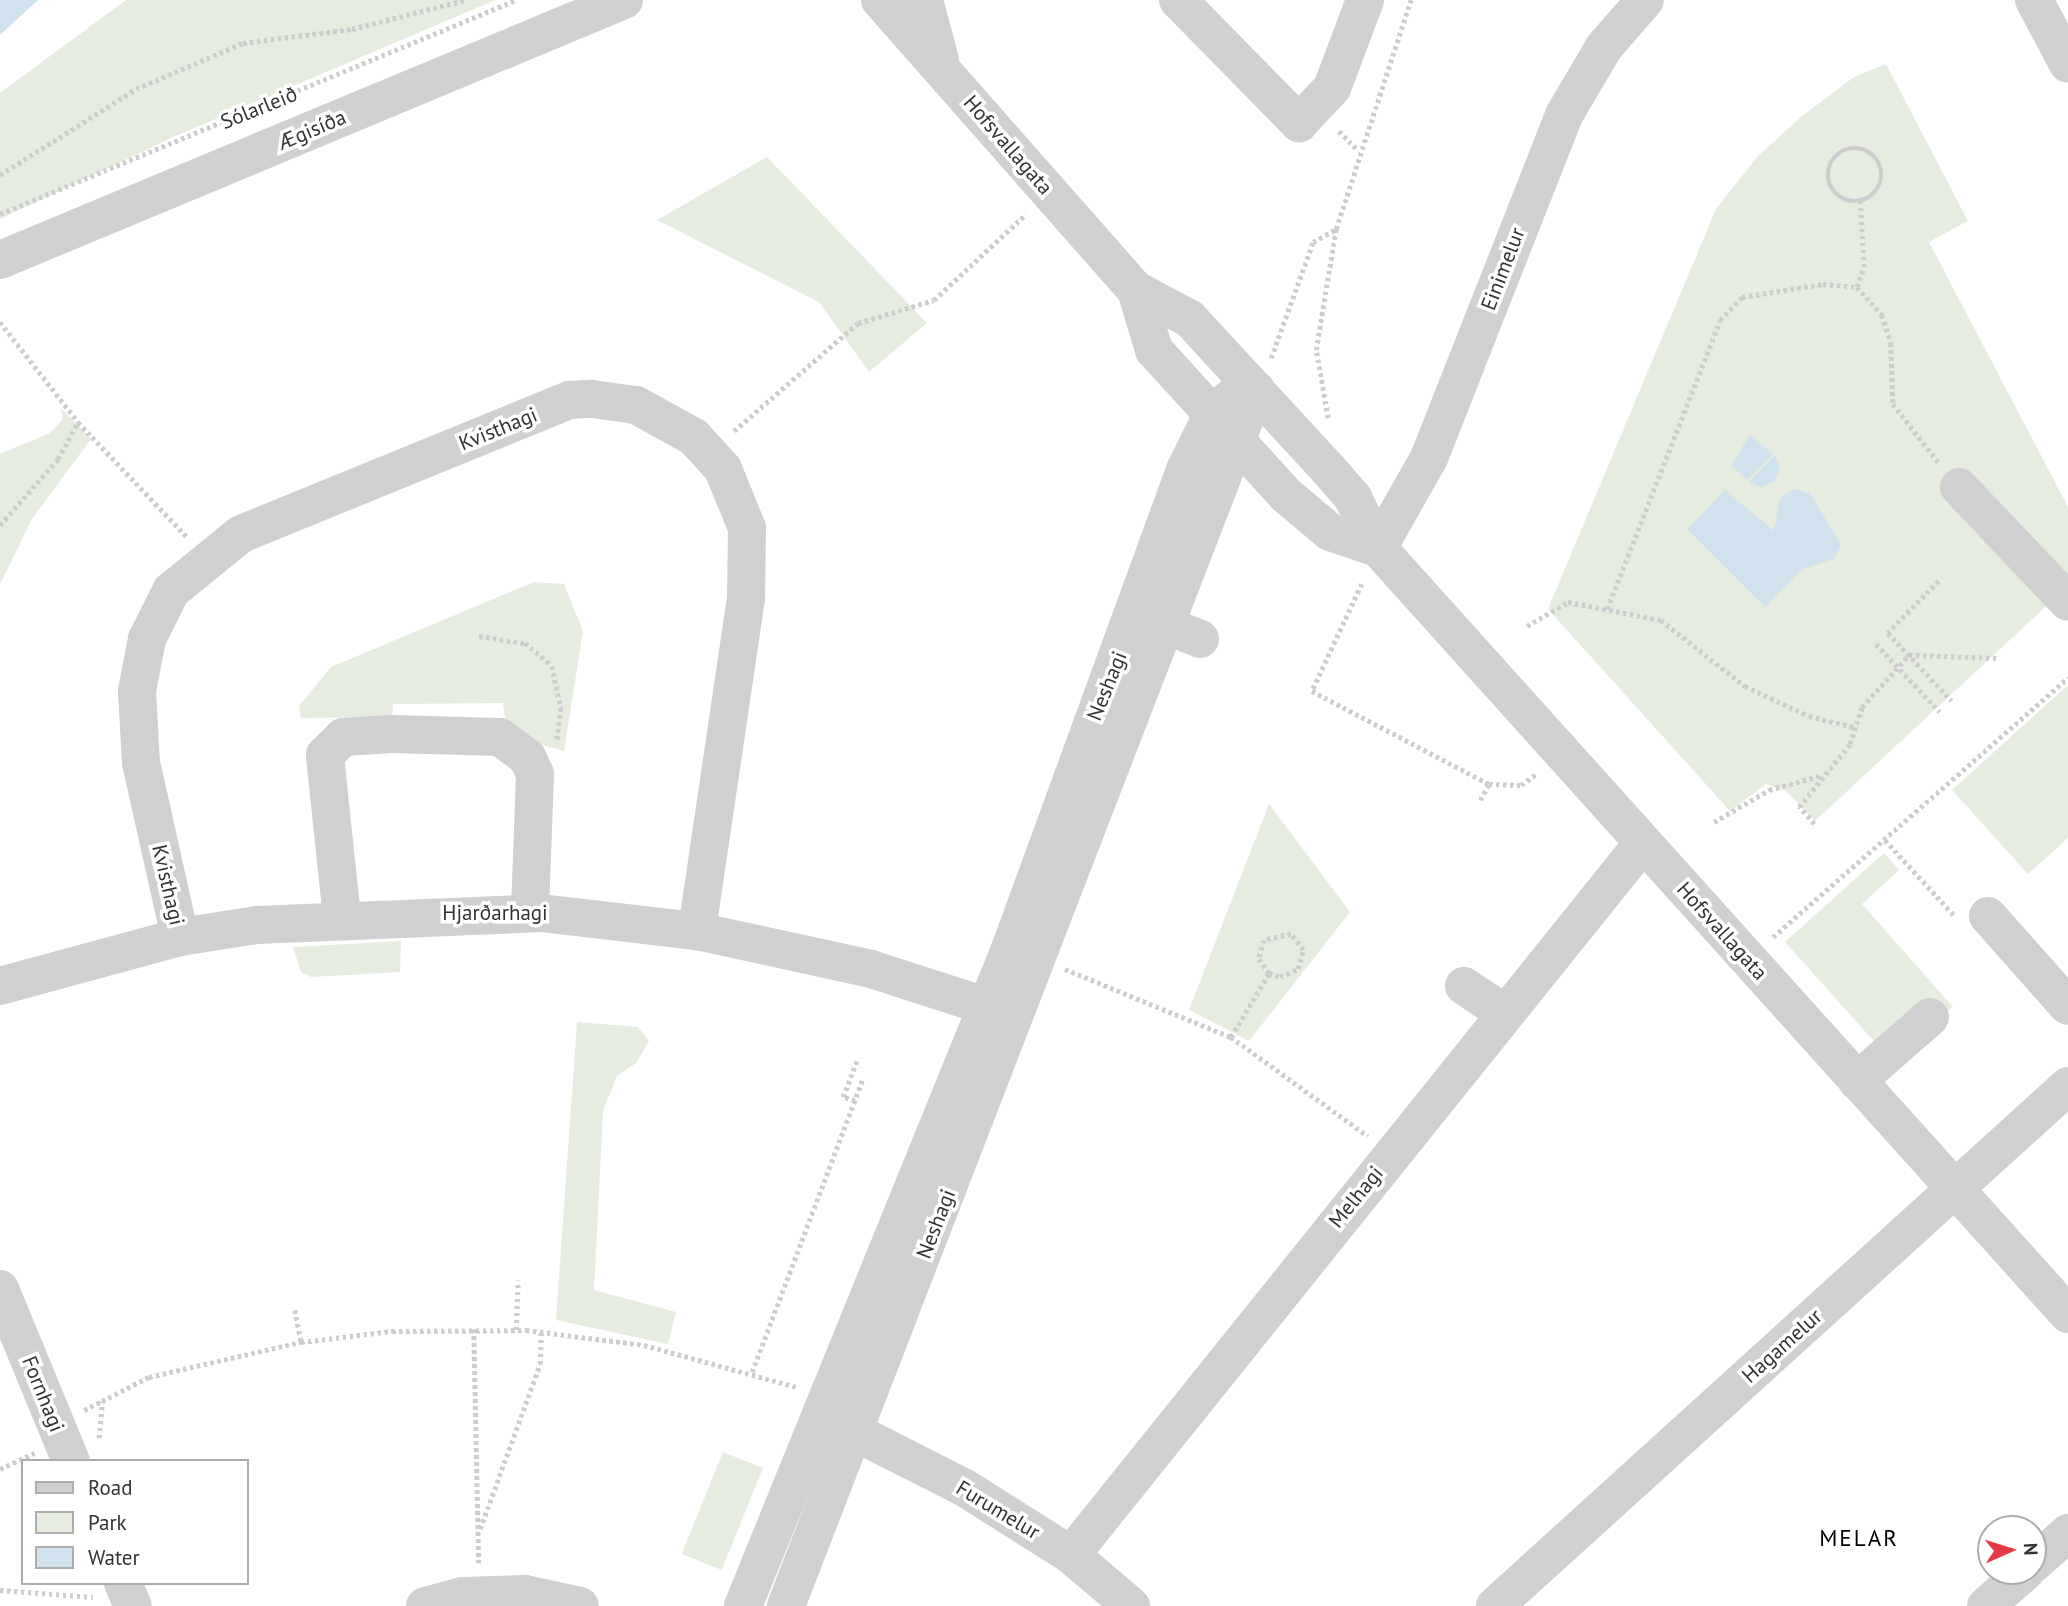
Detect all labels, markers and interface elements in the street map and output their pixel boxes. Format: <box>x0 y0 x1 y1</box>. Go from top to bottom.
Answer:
street label: Sólarleið <box>217 81 301 135</box>
street label: Hofsvallagata <box>958 90 1058 200</box>
street label: Ægisíða <box>274 104 350 156</box>
street label: Einimelur <box>1476 224 1530 314</box>
street label: Kvisthagi <box>455 402 541 456</box>
street label: Neshagi <box>1082 648 1132 724</box>
street label: Kvisthagi <box>146 842 190 928</box>
street label: Hofsvallagata <box>1671 877 1773 985</box>
street label: Hjarðarhagi <box>442 900 548 926</box>
street label: Melhagi <box>1323 1161 1389 1233</box>
street label: Neshagi <box>911 1186 961 1262</box>
street label: Hagamelur <box>1737 1304 1827 1388</box>
street label: Fornhagi <box>16 1352 70 1436</box>
legend <box>21 1459 248 1585</box>
text: Road <box>88 1474 132 1501</box>
street label: Furumelur <box>952 1475 1044 1545</box>
text: Park <box>88 1509 127 1536</box>
north arrow <box>1977 1515 2047 1585</box>
district label: MELAR <box>1820 1524 1898 1552</box>
text: N <box>2019 1542 2043 1556</box>
text: Water <box>88 1544 140 1571</box>

